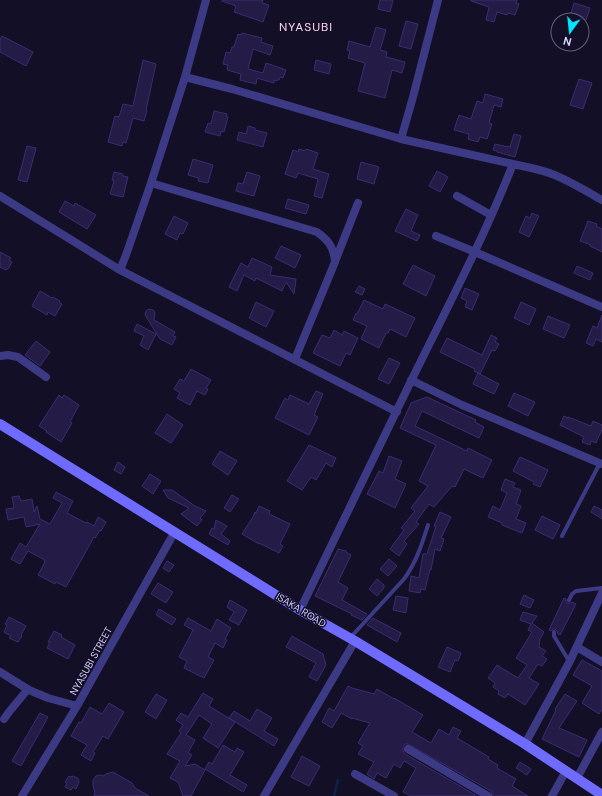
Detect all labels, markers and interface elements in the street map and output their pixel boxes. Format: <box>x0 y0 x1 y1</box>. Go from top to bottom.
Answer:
north arrow <box>550 12 590 52</box>
district label: NYASUBI <box>279 19 333 35</box>
text: N <box>562 34 573 49</box>
street label: ISAKA ROAD <box>273 590 329 630</box>
street label: NYASUBI STREET <box>67 624 115 697</box>

